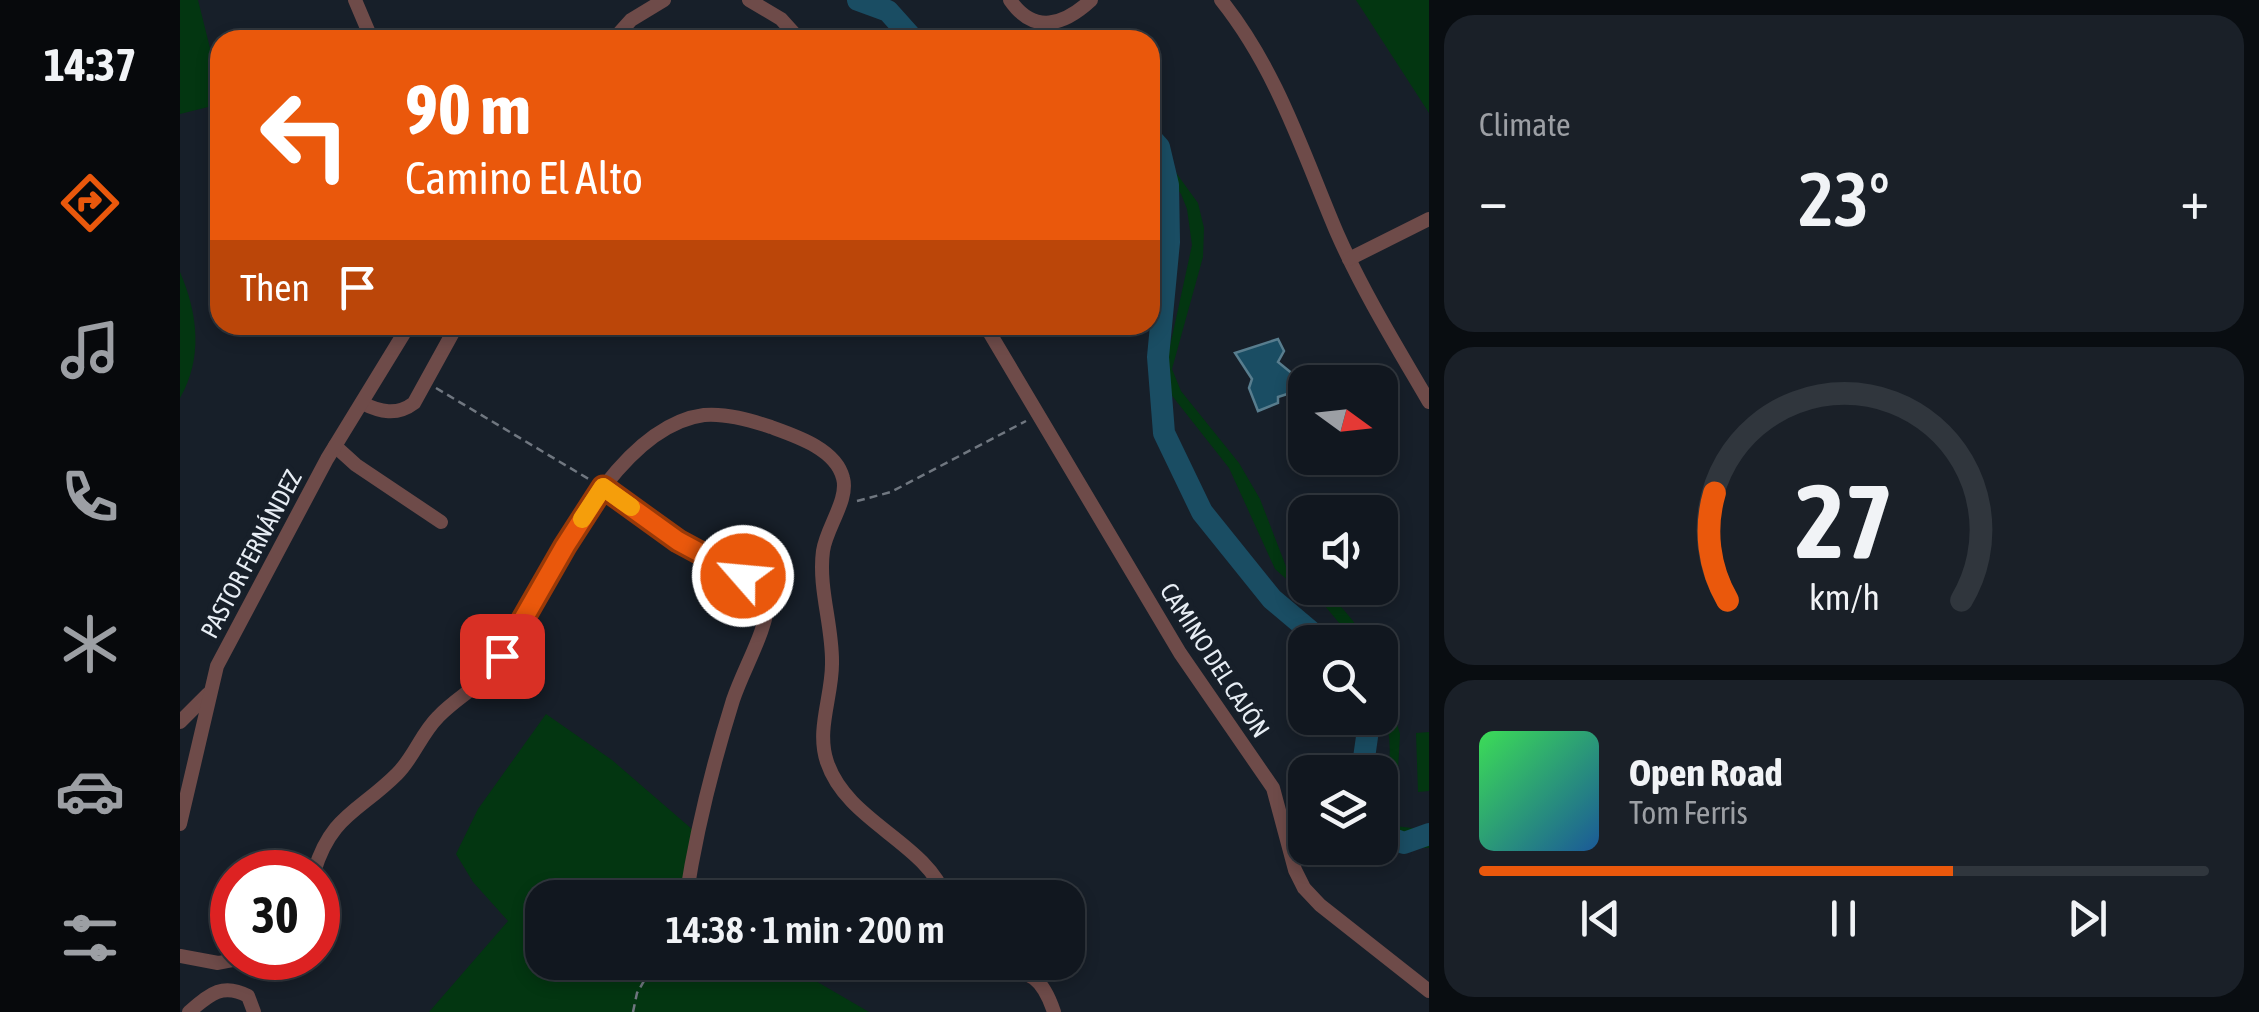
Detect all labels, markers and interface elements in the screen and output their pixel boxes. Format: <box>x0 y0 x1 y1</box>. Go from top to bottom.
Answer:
text: 14:37 <box>44 39 136 91</box>
text: 90 m <box>405 69 531 149</box>
icon: left <box>240 70 370 200</box>
text: Climate <box>1479 106 1571 143</box>
text: Camino El Alto <box>405 152 643 204</box>
text: 23° <box>1798 156 1890 242</box>
icon: directions <box>55 168 125 238</box>
text: − <box>1479 168 1508 231</box>
text: + <box>2180 168 2209 231</box>
icon: arrive <box>330 260 385 315</box>
text: Then <box>240 266 310 309</box>
icon: music <box>55 315 125 385</box>
north arrow <box>1288 365 1398 475</box>
map controls <box>1288 365 1398 865</box>
text: 27 <box>1795 461 1893 580</box>
icon: phone <box>55 462 125 532</box>
street label: PASTOR FERNÁNDEZ <box>195 465 307 643</box>
button: sound <box>1288 495 1398 605</box>
position arrow <box>691 524 795 628</box>
text: km/h <box>1809 577 1879 618</box>
street label: CAMINO DEL CAJÓN <box>1155 578 1275 742</box>
icon: climate <box>55 609 125 679</box>
pin <box>460 614 545 699</box>
button: search <box>1288 625 1398 735</box>
icon: arrive <box>475 629 530 684</box>
text: Open Road <box>1629 751 1783 794</box>
button: layers <box>1288 755 1398 865</box>
icon: car <box>55 756 125 826</box>
text: Tom Ferris <box>1629 794 1748 831</box>
speed limit sign: 30 <box>210 850 340 980</box>
icon: previous <box>1573 891 1628 946</box>
icon: pause <box>1816 891 1871 946</box>
icon: next <box>2060 891 2115 946</box>
icon: filters <box>55 903 125 973</box>
text: 14:38 · 1 min · 200 m <box>665 908 945 951</box>

